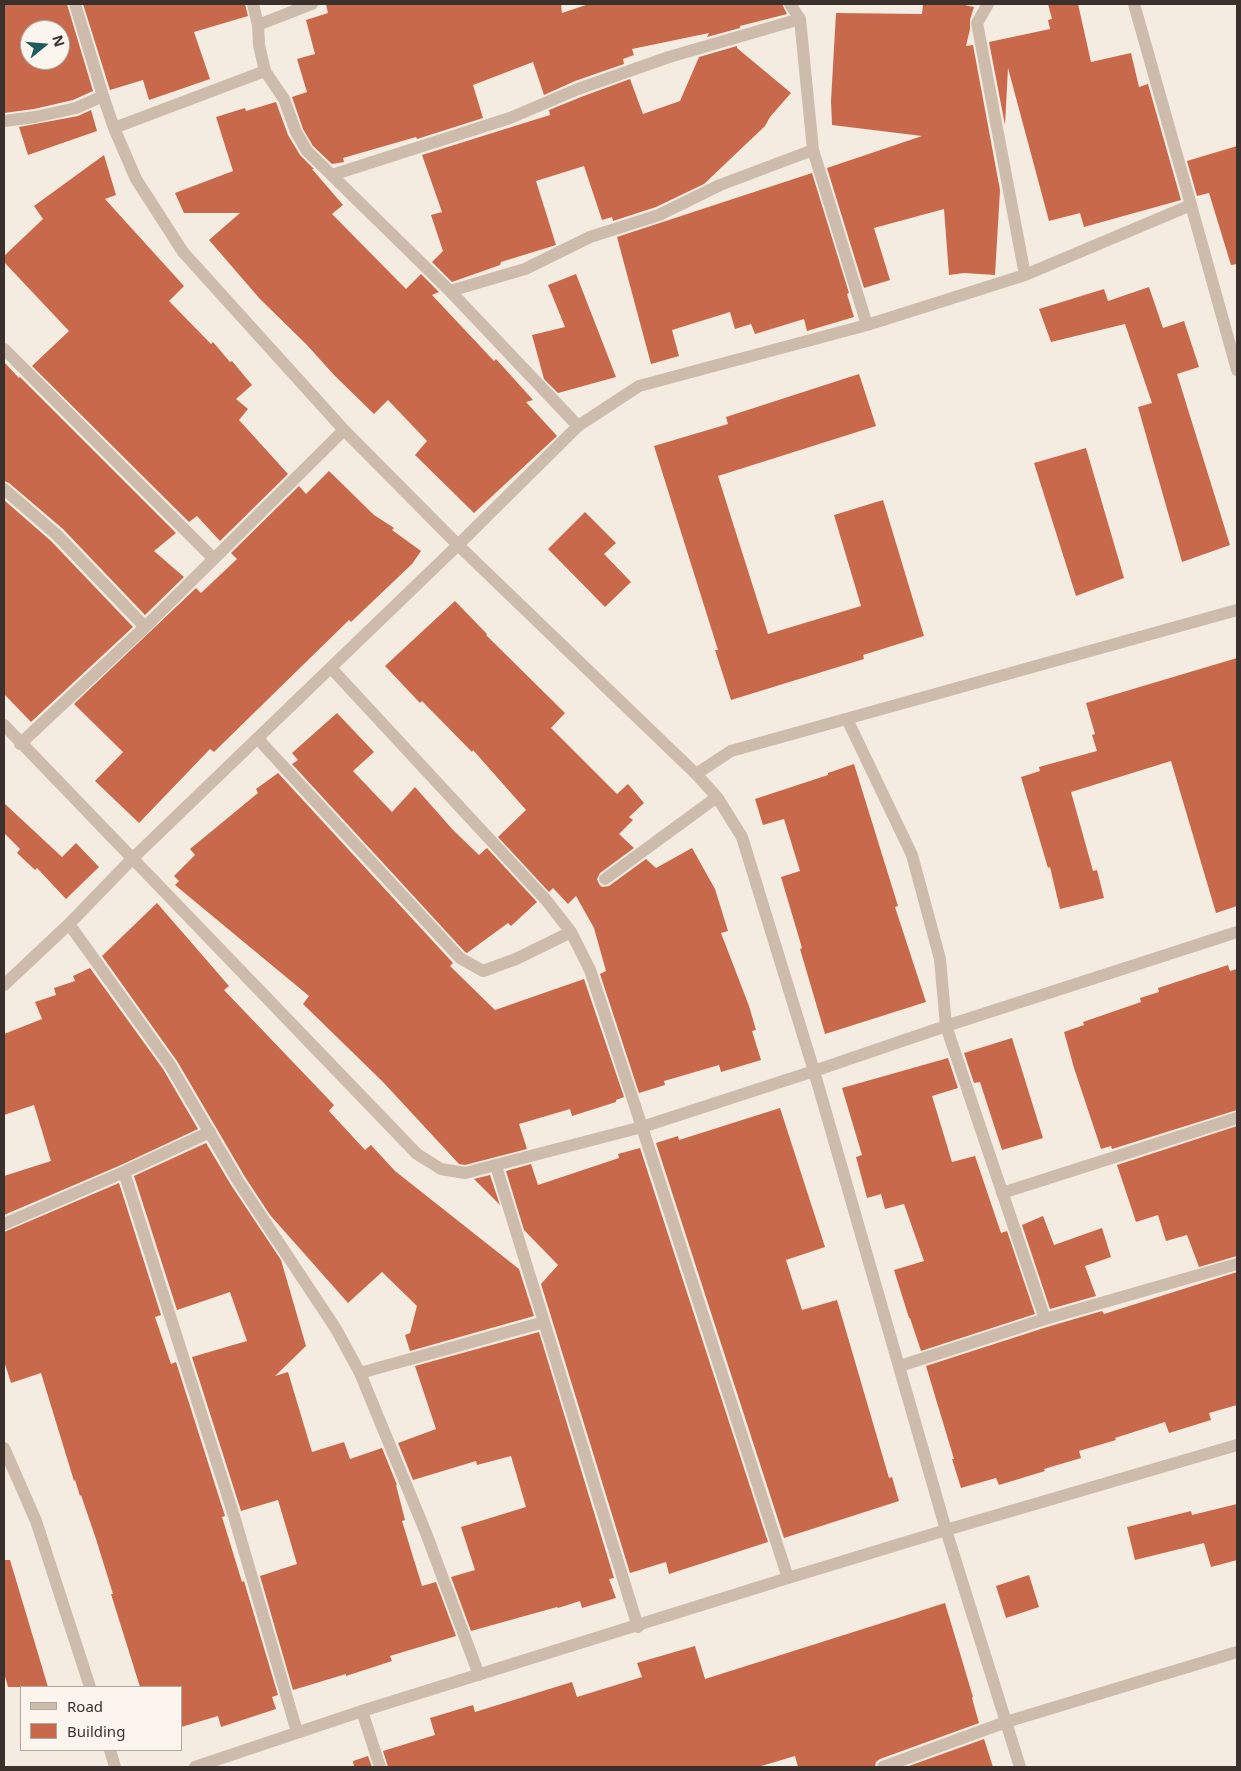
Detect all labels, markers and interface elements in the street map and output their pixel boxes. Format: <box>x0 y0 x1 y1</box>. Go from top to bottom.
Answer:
north arrow <box>20 20 70 70</box>
text: N <box>48 33 70 49</box>
legend <box>20 1686 182 1751</box>
text: Road <box>67 1696 103 1716</box>
text: Building <box>67 1721 125 1741</box>

